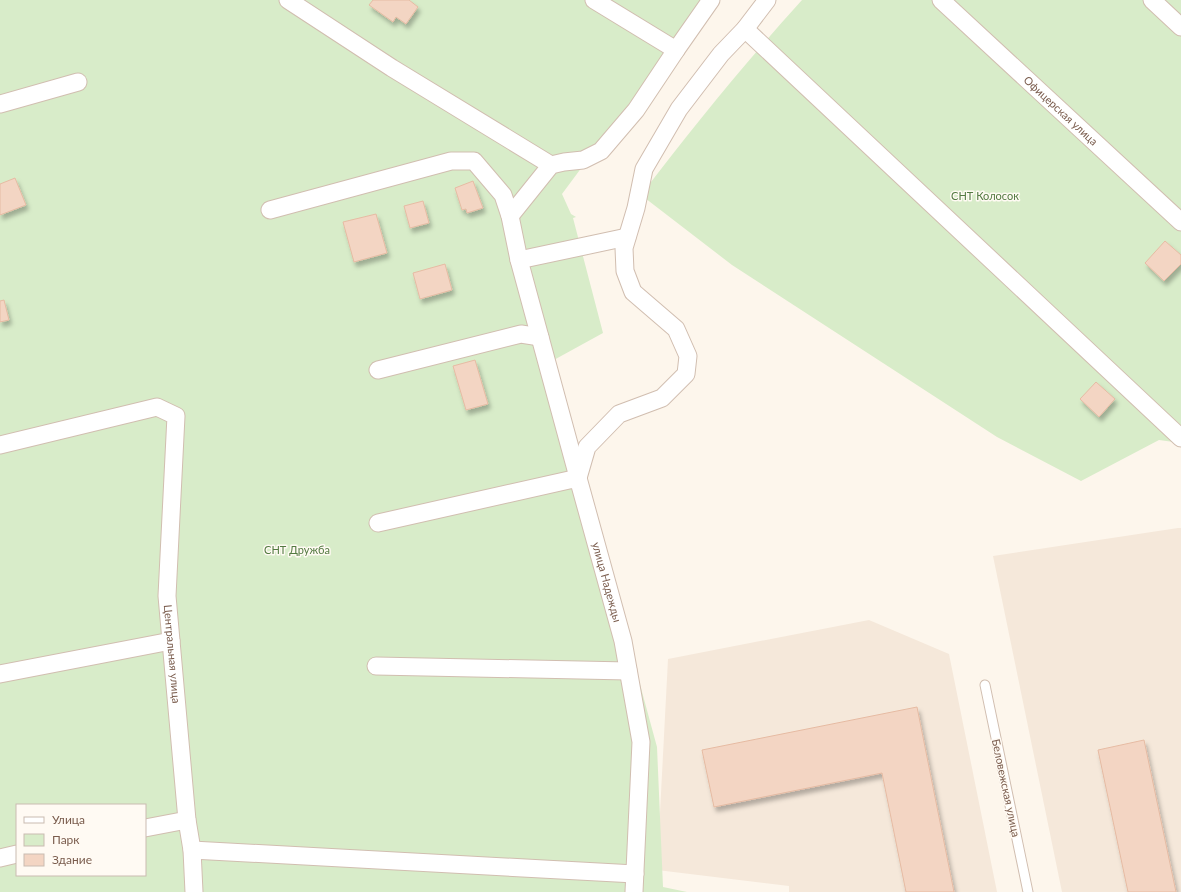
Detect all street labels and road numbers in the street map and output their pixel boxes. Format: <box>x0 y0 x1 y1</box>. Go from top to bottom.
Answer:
street label: Офицерская улица <box>1021 73 1101 148</box>
street label: улица Надежды <box>590 540 624 624</box>
street label: Центральная улица <box>162 604 184 704</box>
street label: Беловежская улица <box>990 738 1023 838</box>

